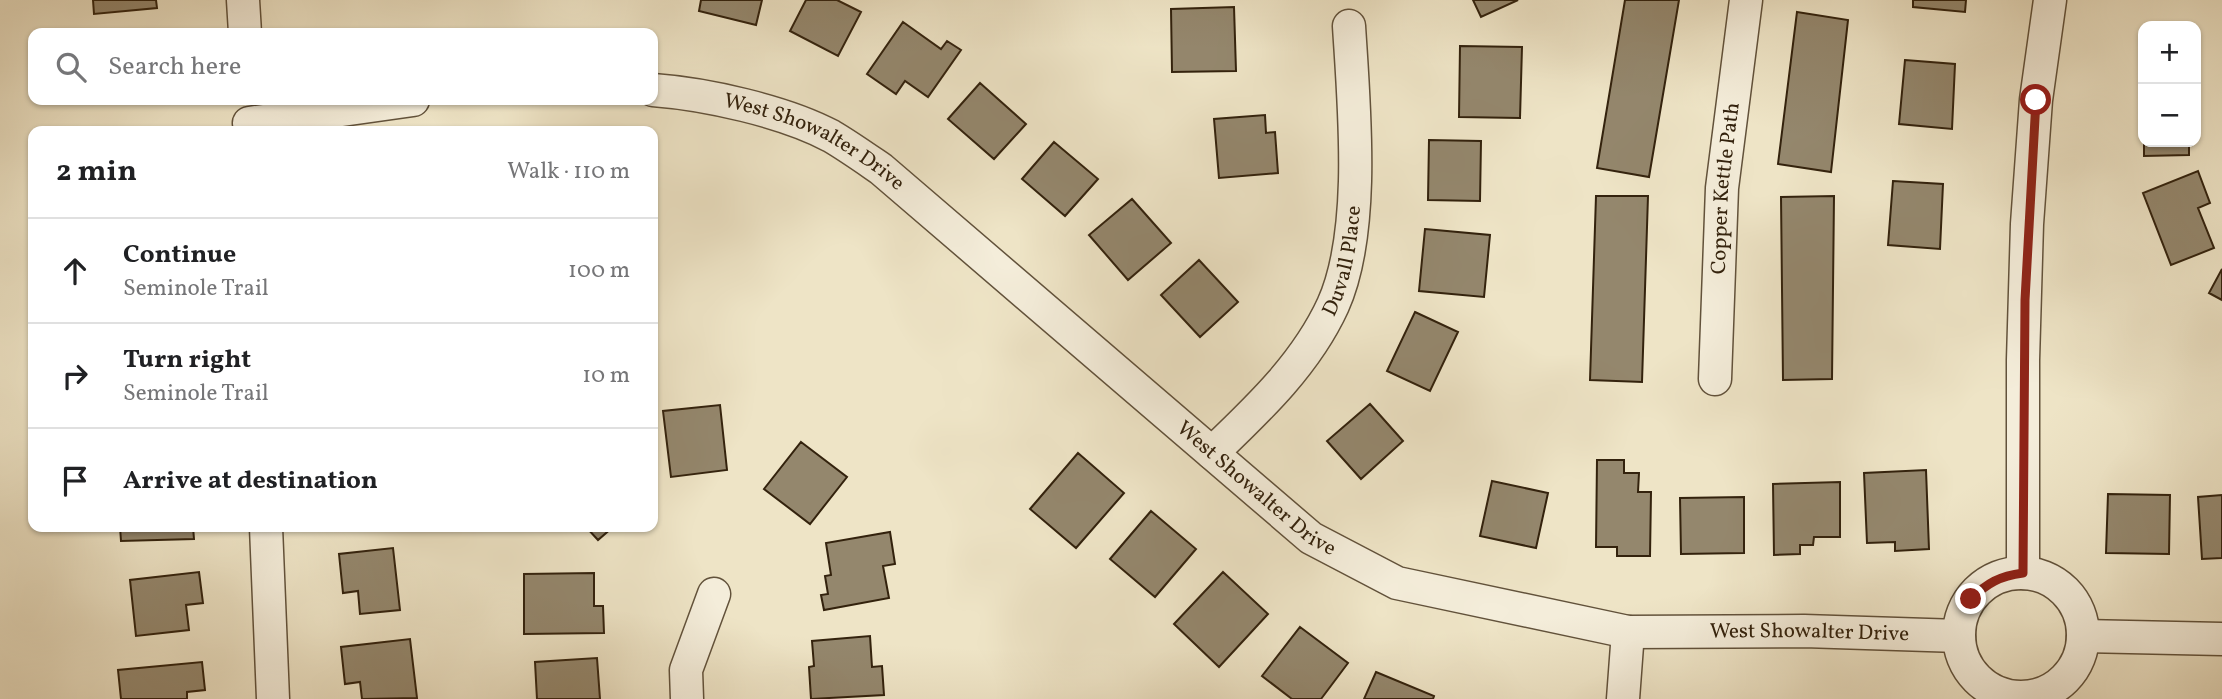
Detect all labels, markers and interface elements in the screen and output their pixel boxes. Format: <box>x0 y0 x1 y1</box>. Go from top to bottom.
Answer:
map controls <box>2138 21 2201 147</box>
button: + <box>2138 21 2201 84</box>
search box <box>28 28 658 105</box>
icon: search <box>52 48 90 86</box>
text: Search here <box>108 49 241 85</box>
route start <box>2020 84 2051 115</box>
button: − <box>2138 84 2201 147</box>
street label: West Showalter Drive <box>721 86 911 198</box>
street label: Copper Kettle Path <box>1704 101 1747 275</box>
text: 2 min <box>56 151 137 193</box>
text: Walk · 110 m <box>507 156 630 188</box>
street label: Duvall Place <box>1315 204 1368 321</box>
text: Continue <box>123 237 236 273</box>
icon: ahead <box>56 252 94 290</box>
text: 100 m <box>568 255 630 287</box>
text: Seminole Trail <box>123 273 269 305</box>
text: Turn right <box>123 342 251 378</box>
icon: right <box>56 357 94 395</box>
text: 10 m <box>582 360 630 392</box>
text: Seminole Trail <box>123 378 269 410</box>
street label: West Showalter Drive <box>1170 414 1341 563</box>
icon: arrive <box>56 462 94 500</box>
text: Arrive at destination <box>123 463 378 499</box>
route end <box>1955 583 1986 614</box>
street label: West Showalter Drive <box>1710 616 1910 649</box>

